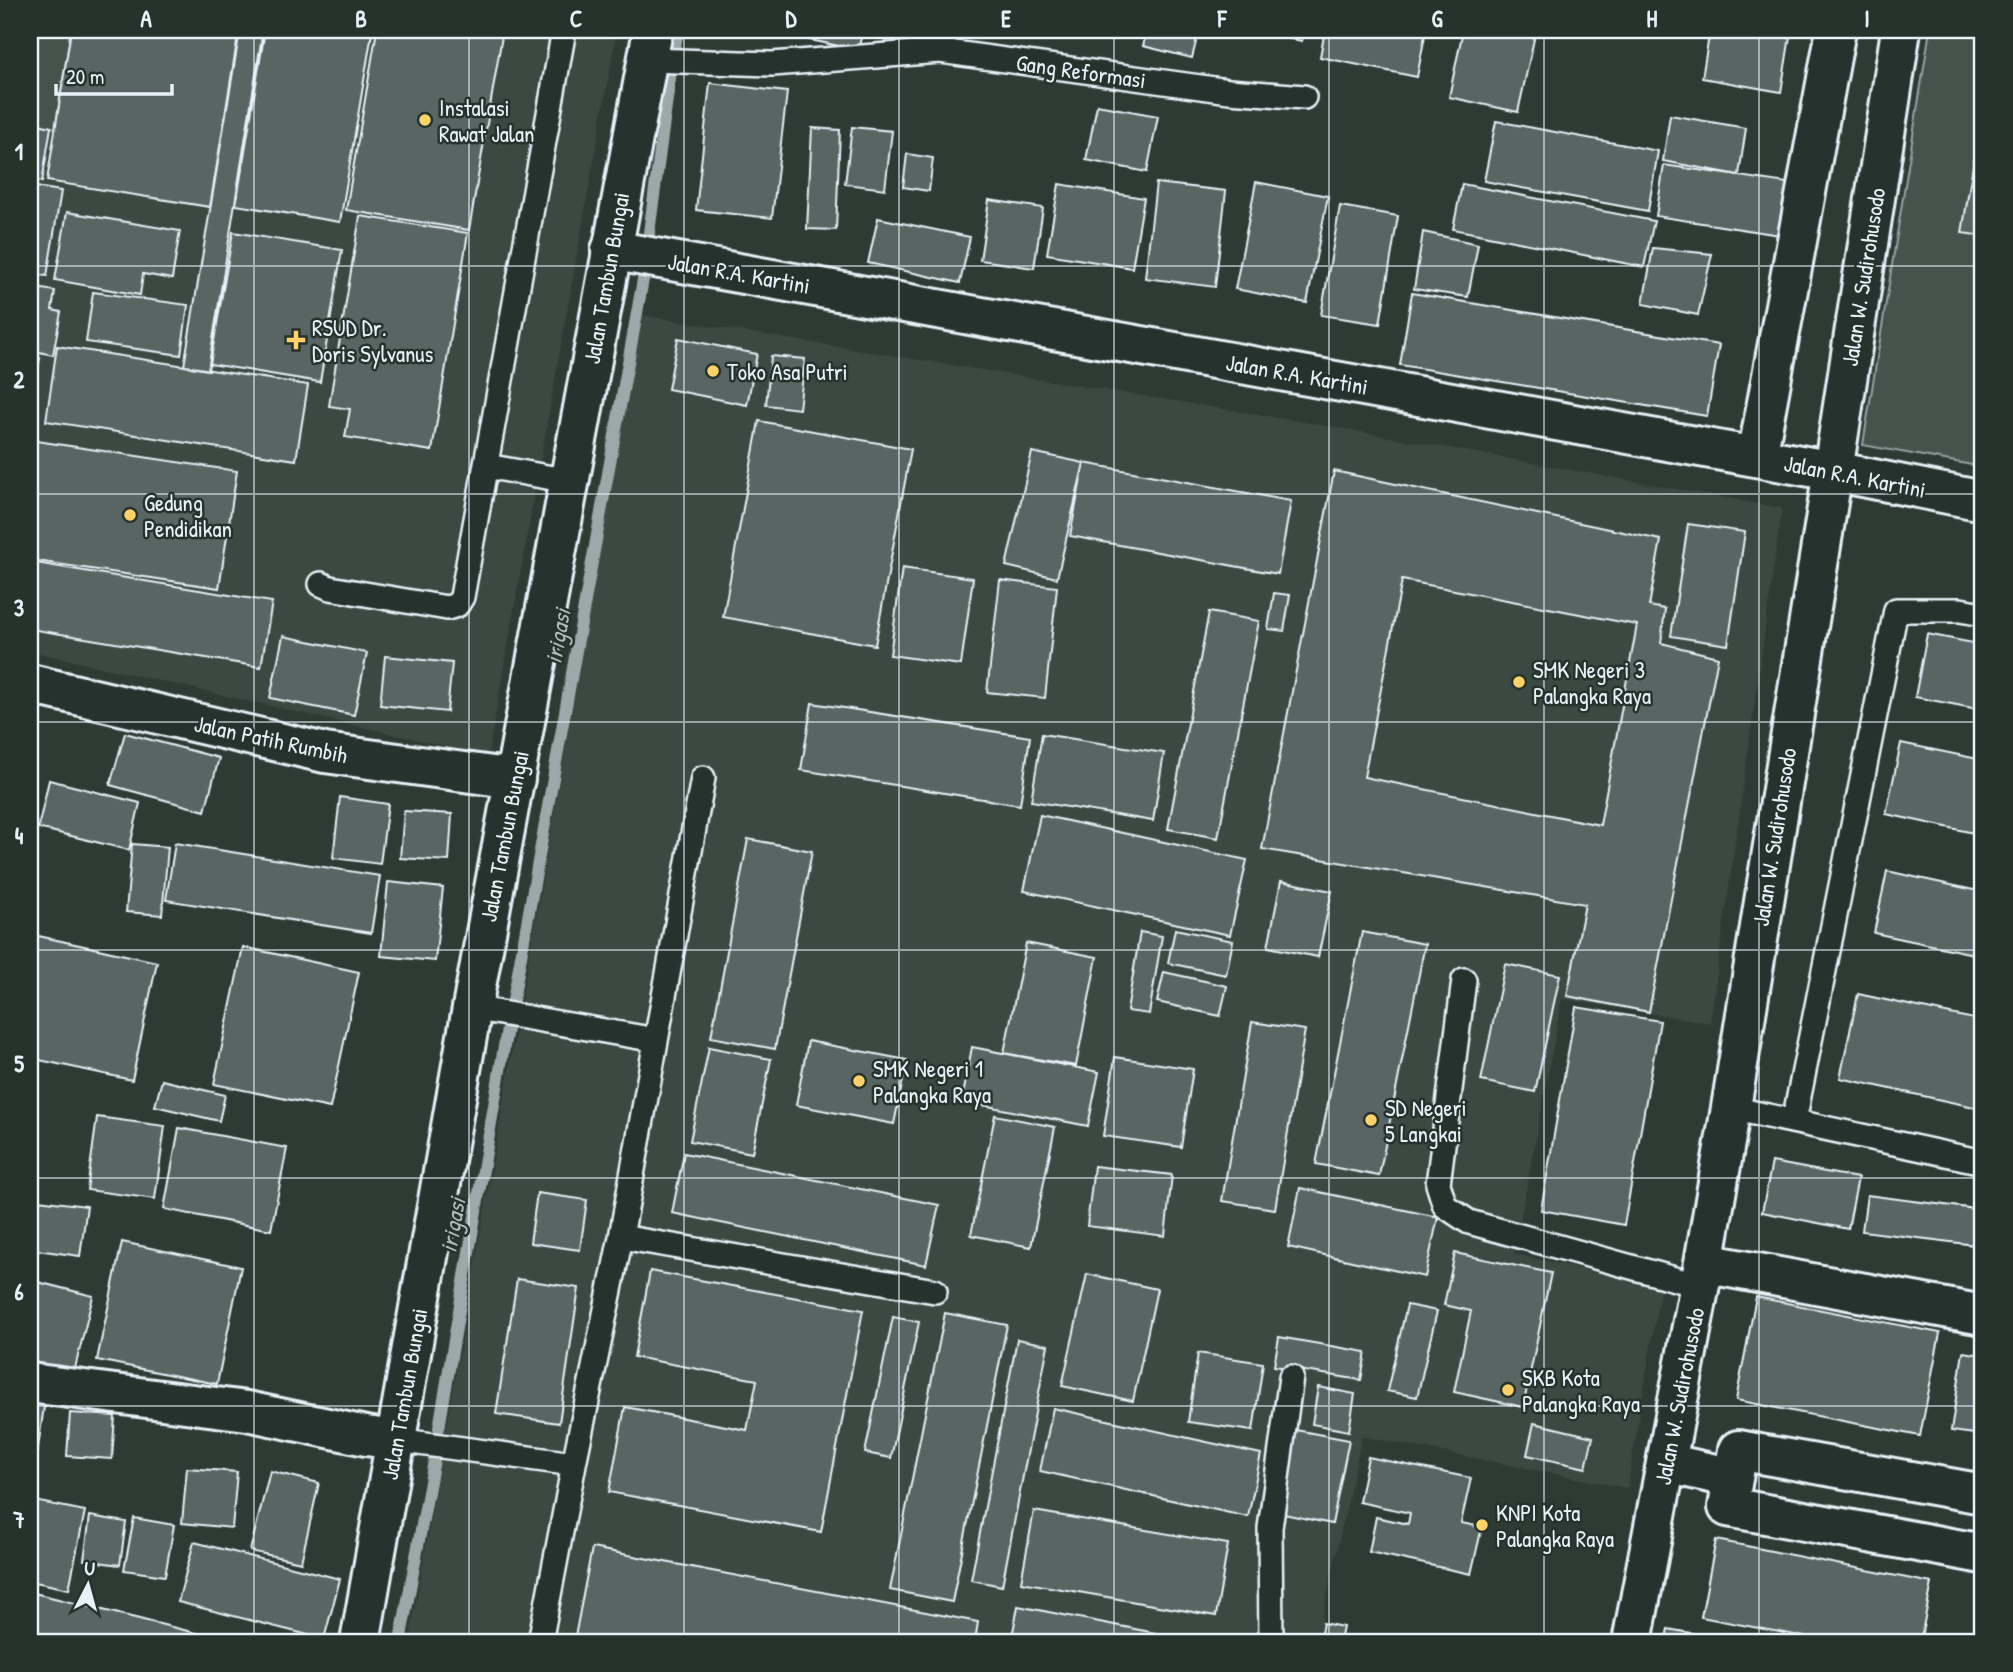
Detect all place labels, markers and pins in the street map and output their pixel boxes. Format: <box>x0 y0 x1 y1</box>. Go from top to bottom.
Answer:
place label: Instalasi Rawat Jalan <box>439 92 534 149</box>
marker: Instalasi Rawat Jalan <box>417 112 433 128</box>
place label: RSUD Dr. Doris Sylvanus <box>312 312 434 369</box>
marker: RSUD Dr. Doris Sylvanus <box>286 330 306 350</box>
place label: Toko Asa Putri <box>727 356 848 387</box>
marker: Toko Asa Putri <box>705 363 721 379</box>
place label: Gedung Pendidikan <box>144 487 232 544</box>
marker: Gedung Pendidikan <box>122 507 138 523</box>
place label: SMK Negeri 3 Palangka Raya <box>1533 654 1651 711</box>
marker: SMK Negeri 3 Palangka Raya <box>1511 674 1527 690</box>
place label: SMK Negeri 1 Palangka Raya <box>873 1053 991 1110</box>
marker: SMK Negeri 1 Palangka Raya <box>851 1073 867 1089</box>
place label: SD Negeri 5 Langkai <box>1385 1092 1467 1149</box>
marker: SD Negeri 5 Langkai <box>1363 1112 1379 1128</box>
place label: SKB Kota Palangka Raya <box>1522 1362 1640 1419</box>
marker: SKB Kota Palangka Raya <box>1500 1382 1516 1398</box>
place label: KNPI Kota Palangka Raya <box>1496 1497 1614 1554</box>
marker: KNPI Kota Palangka Raya <box>1474 1517 1490 1533</box>

